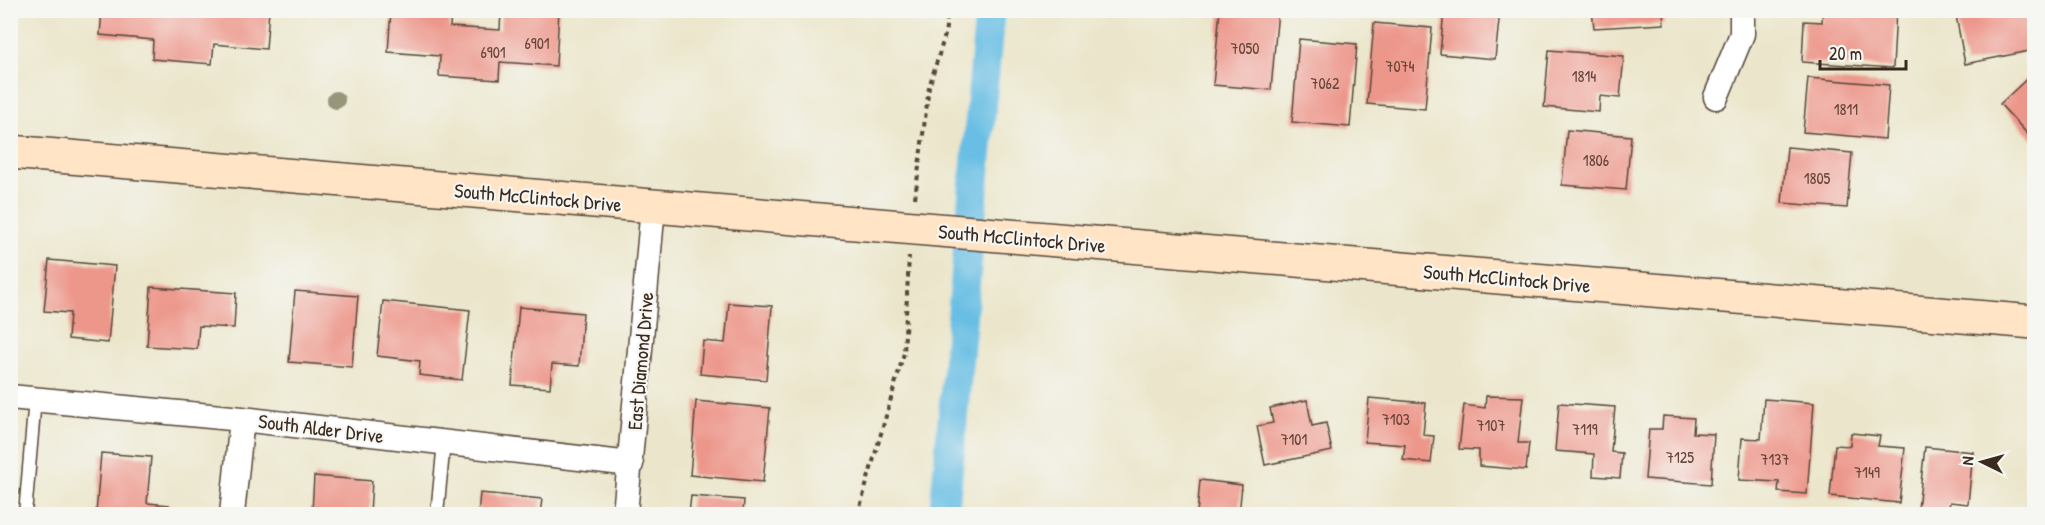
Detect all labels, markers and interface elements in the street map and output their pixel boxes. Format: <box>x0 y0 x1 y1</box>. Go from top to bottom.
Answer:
house number: 6901 <box>524 32 550 54</box>
scale bar <box>1820 33 1906 71</box>
house number: 7050 <box>1230 37 1260 59</box>
house number: 6901 <box>480 41 506 63</box>
text: 20 m <box>1829 41 1862 66</box>
house number: 7074 <box>1385 55 1415 77</box>
house number: 1814 <box>1572 65 1596 87</box>
house number: 7062 <box>1311 72 1340 94</box>
house number: 1811 <box>1834 98 1858 120</box>
house number: 1806 <box>1583 149 1609 171</box>
house number: 1805 <box>1804 167 1831 189</box>
street label: South McClintock Drive <box>453 176 623 218</box>
street label: South McClintock Drive <box>937 217 1107 259</box>
street label: South McClintock Drive <box>1422 257 1592 299</box>
street label: East Diamond Drive <box>621 291 659 431</box>
street label: South Alder Drive <box>257 407 385 449</box>
house number: 7103 <box>1382 408 1410 430</box>
house number: 7107 <box>1477 414 1505 436</box>
house number: 7119 <box>1572 418 1598 440</box>
house number: 7101 <box>1281 428 1308 450</box>
north arrow <box>1952 432 2012 492</box>
house number: 7125 <box>1666 446 1694 468</box>
house number: 7137 <box>1761 448 1789 470</box>
text: N <box>1956 455 1978 466</box>
house number: 7149 <box>1854 461 1880 483</box>

